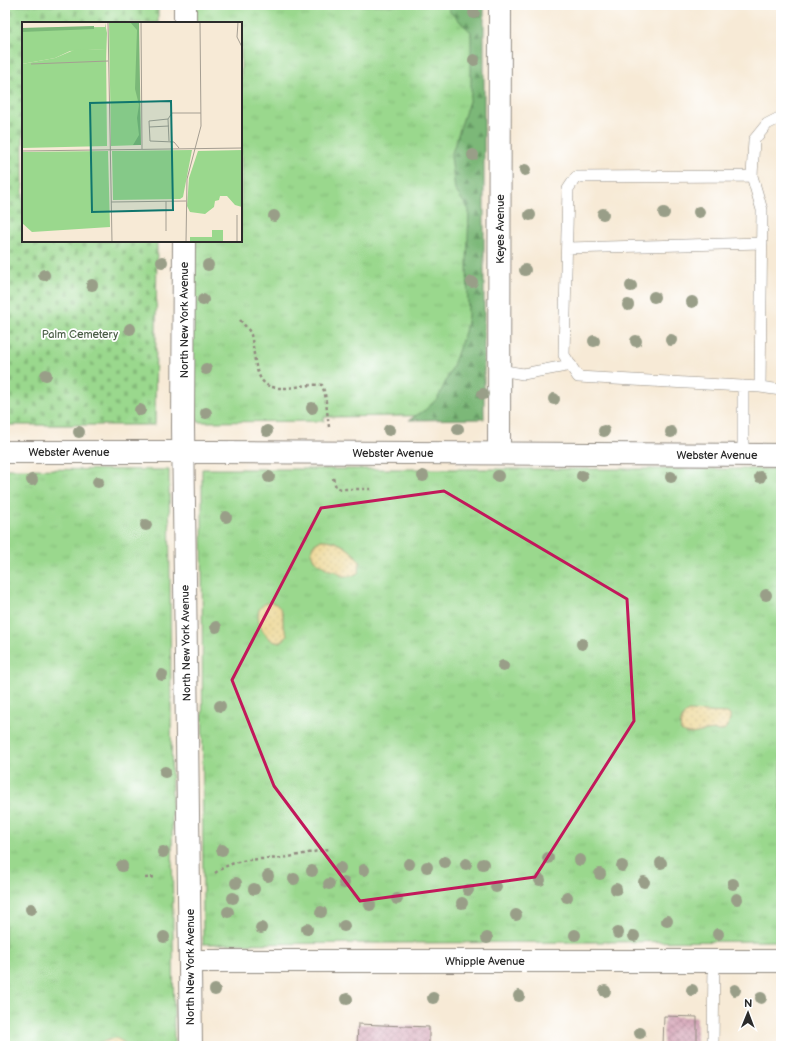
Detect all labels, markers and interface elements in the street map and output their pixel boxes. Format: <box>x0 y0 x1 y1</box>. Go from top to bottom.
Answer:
inset map <box>22 22 242 242</box>
street label: Keyes Avenue <box>494 194 507 264</box>
street label: North New York Avenue <box>178 261 191 378</box>
park label: Palm Cemetery <box>42 328 118 341</box>
street label: Webster Avenue <box>29 446 110 459</box>
street label: Webster Avenue <box>353 447 434 460</box>
street label: Webster Avenue <box>677 449 758 462</box>
street label: North New York Avenue <box>178 584 194 701</box>
street label: North New York Avenue <box>184 908 197 1025</box>
street label: Whipple Avenue <box>445 955 525 968</box>
north arrow <box>728 993 768 1033</box>
text: N <box>744 997 752 1010</box>

